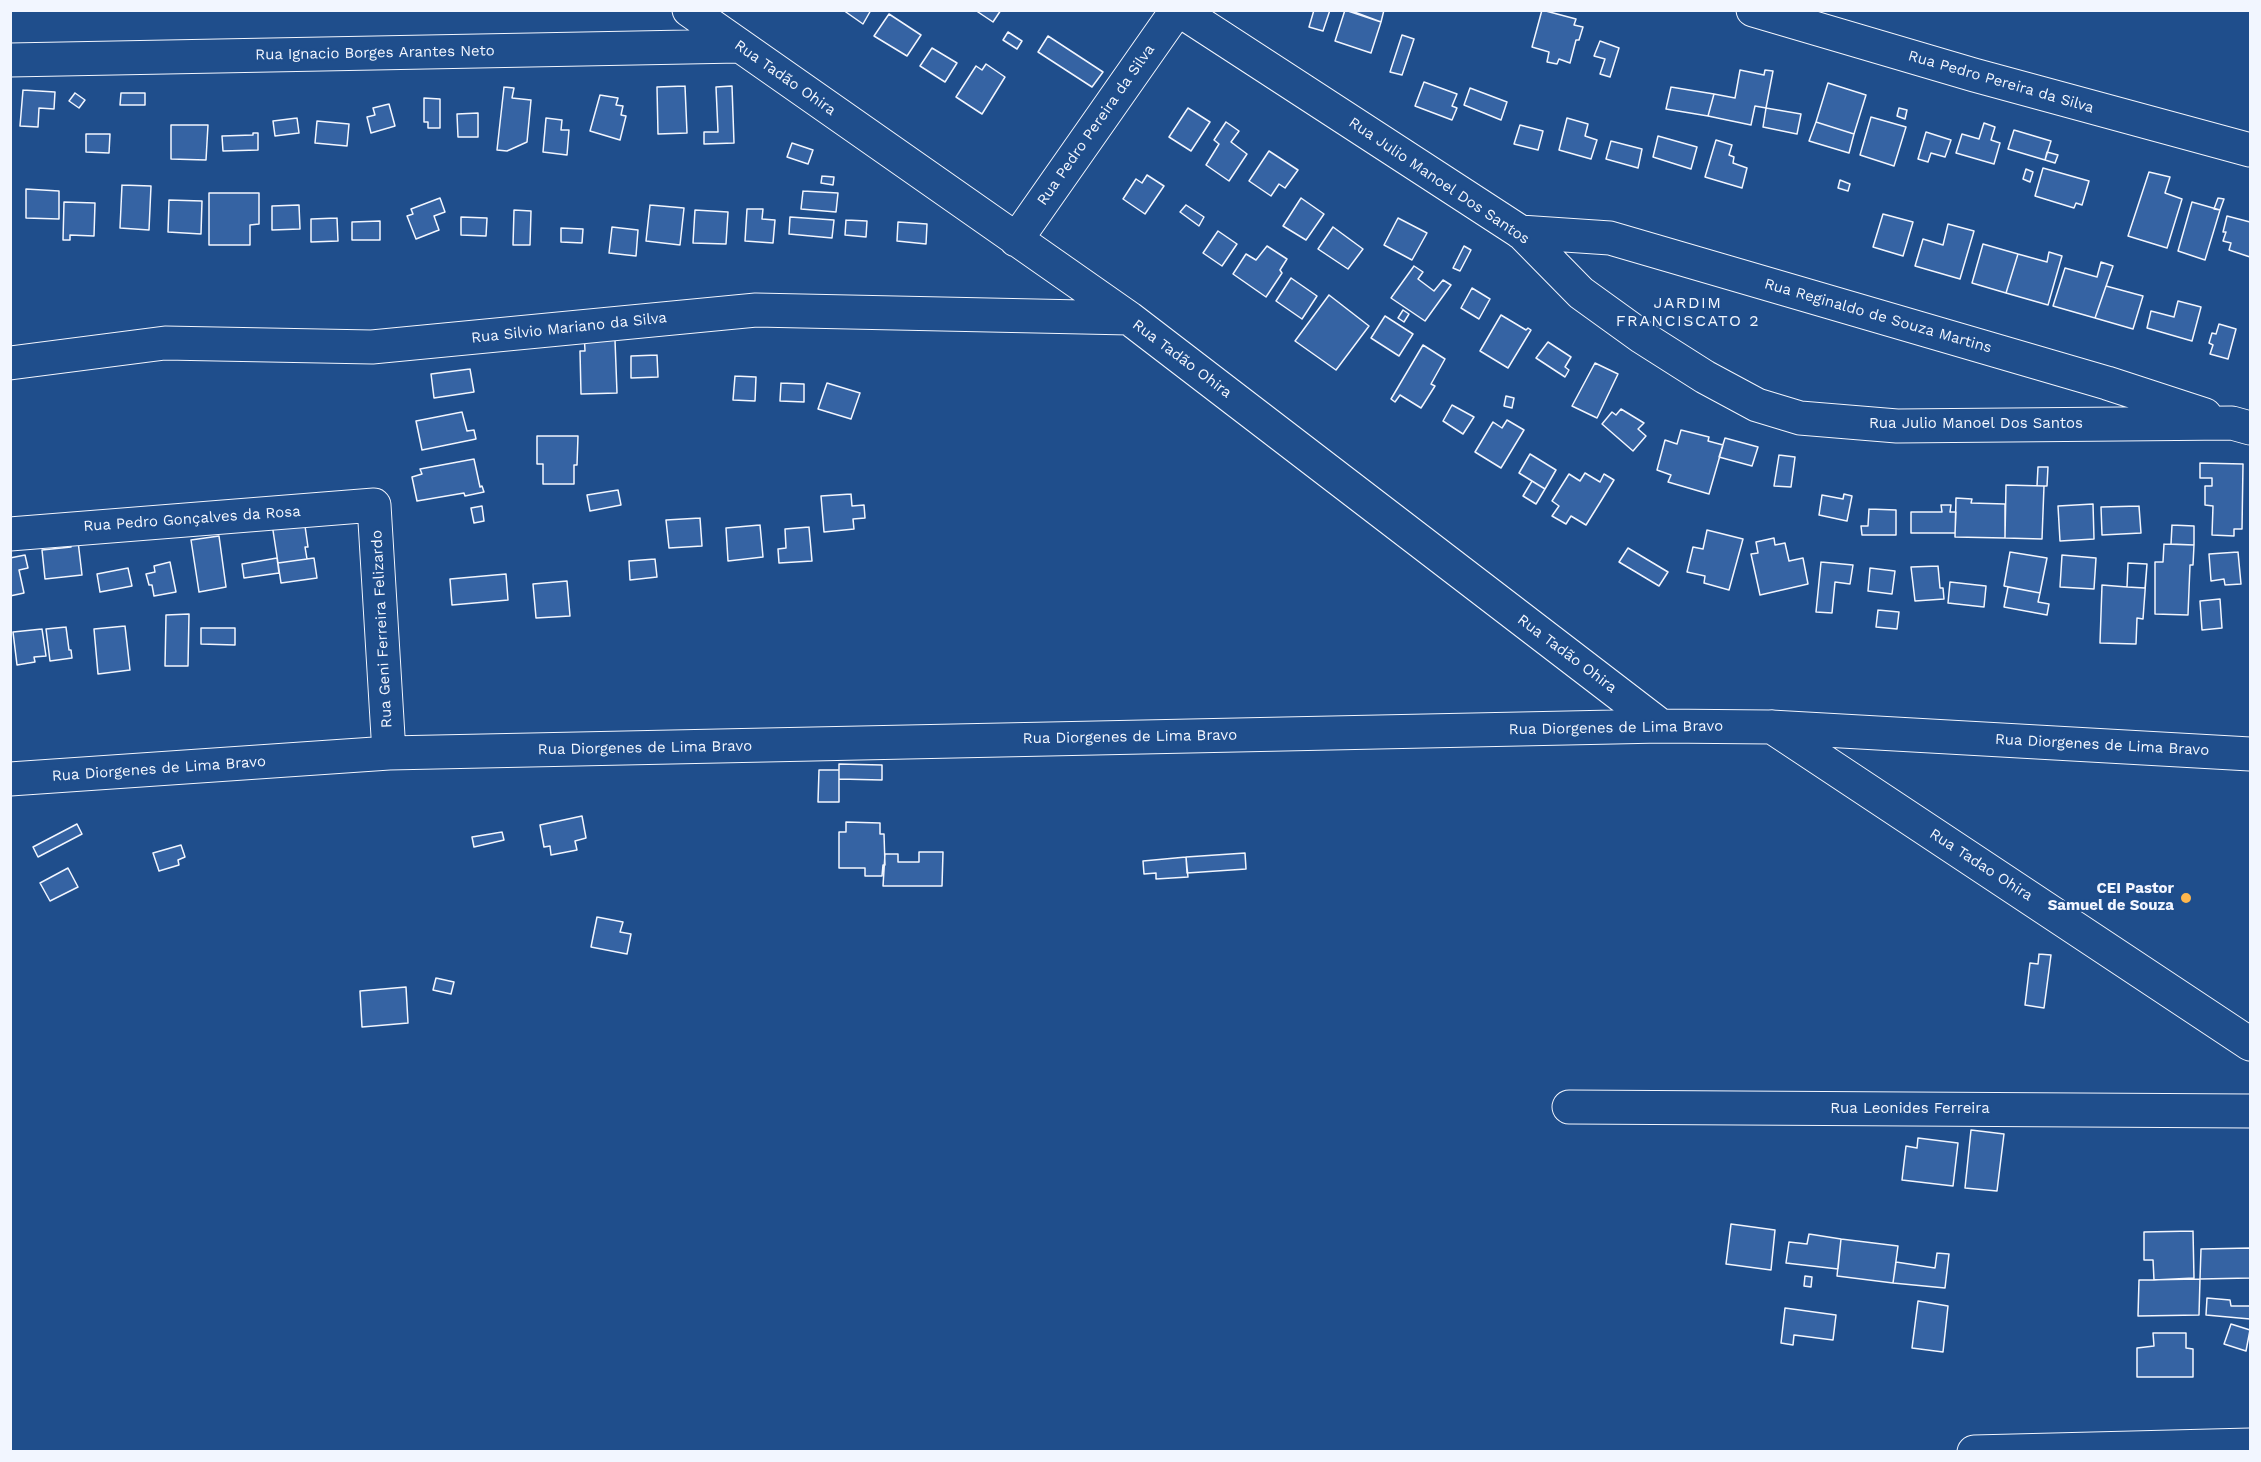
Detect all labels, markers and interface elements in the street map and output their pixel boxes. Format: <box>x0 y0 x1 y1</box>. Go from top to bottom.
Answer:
street label: Rua Tadão Ohira <box>731 36 839 120</box>
street label: Rua Pedro Pereira da Silva <box>1033 41 1159 209</box>
street label: Rua Ignacio Borges Arantes Neto <box>255 42 495 64</box>
street label: Rua Pedro Pereira da Silva <box>1906 47 2096 117</box>
street label: Rua Julio Manoel Dos Santos <box>1345 114 1533 248</box>
street label: Rua Reginaldo de Souza Martins <box>1762 275 1994 357</box>
district label: JARDIM FRANCISCATO 2 <box>1616 293 1760 331</box>
street label: Rua Silvio Mariano da Silva <box>470 309 668 347</box>
street label: Rua Tadão Ohira <box>1129 316 1235 402</box>
street label: Rua Julio Manoel Dos Santos <box>1869 415 2083 433</box>
street label: Rua Pedro Gonçalves da Rosa <box>83 502 301 536</box>
street label: Rua Geni Ferreira Felizardo <box>368 530 396 728</box>
street label: Rua Tadão Ohira <box>1514 611 1620 697</box>
street label: Rua Diorgenes de Lima Bravo <box>1509 717 1723 739</box>
street label: Rua Diorgenes de Lima Bravo <box>1023 726 1237 748</box>
street label: Rua Diorgenes de Lima Bravo <box>1994 730 2210 760</box>
street label: Rua Diorgenes de Lima Bravo <box>538 737 752 759</box>
street label: Rua Diorgenes de Lima Bravo <box>51 753 267 785</box>
street label: Rua Tadao Ohira <box>1926 825 2036 905</box>
place label: CEI Pastor Samuel de Souza <box>2048 880 2174 915</box>
marker: CEI Pastor Samuel de Souza <box>2179 891 2193 905</box>
street label: Rua Leonides Ferreira <box>1830 1100 1990 1118</box>

